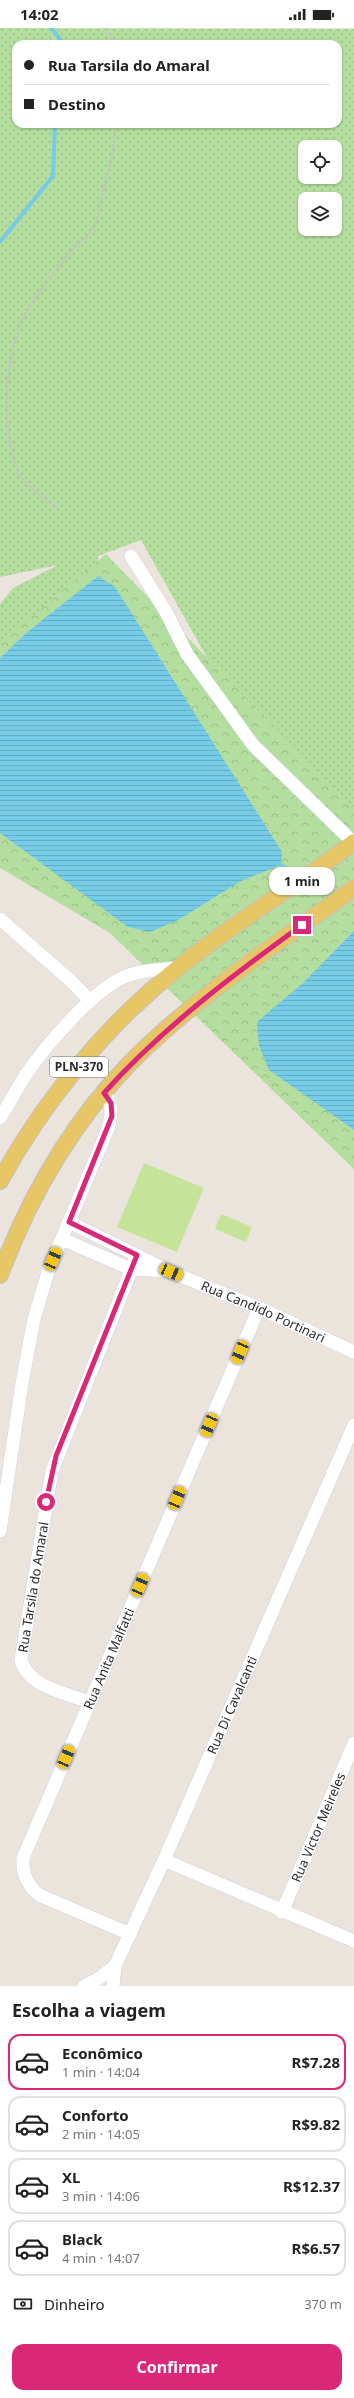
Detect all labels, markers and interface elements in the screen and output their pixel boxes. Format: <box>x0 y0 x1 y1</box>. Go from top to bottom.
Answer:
text: 14:02 <box>20 4 59 24</box>
text: Rua Tarsila do Amaral <box>48 55 210 75</box>
text: Destino <box>48 94 106 114</box>
map controls <box>298 140 342 236</box>
button: locate <box>298 140 342 184</box>
button: layers <box>298 192 342 236</box>
callout: 1 min <box>269 867 335 895</box>
text: 1 min <box>284 872 320 890</box>
route end <box>293 916 311 934</box>
road number: PLN-370 <box>50 1057 108 1077</box>
car <box>43 1246 63 1272</box>
car <box>158 1262 184 1282</box>
street label: Rua Candido Portinari <box>198 1276 329 1347</box>
car <box>230 1339 250 1365</box>
car <box>199 1412 219 1438</box>
car <box>167 1485 187 1511</box>
route start <box>37 1493 55 1511</box>
street label: Rua Tarsila do Amaral <box>13 1521 53 1654</box>
car <box>130 1572 150 1598</box>
street label: Rua Anita Malfatti <box>79 1605 138 1712</box>
street label: Rua Di Cavalcanti <box>202 1653 261 1757</box>
car <box>56 1744 76 1770</box>
street label: Rua Victor Meireles <box>287 1770 349 1885</box>
text: Escolha a viagem <box>12 1998 166 2022</box>
text: Econômico <box>62 2043 143 2063</box>
icon: car <box>14 2044 50 2080</box>
text: R$7.28 <box>292 2052 340 2072</box>
text: 1 min · 14:04 <box>62 2063 140 2081</box>
text: Conforto <box>62 2105 129 2125</box>
icon: car <box>14 2106 50 2142</box>
text: R$9.82 <box>292 2114 340 2134</box>
text: 2 min · 14:05 <box>62 2125 140 2143</box>
text: XL <box>62 2167 80 2187</box>
icon: car <box>14 2168 50 2204</box>
text: R$12.37 <box>283 2176 340 2196</box>
text: 3 min · 14:06 <box>62 2187 140 2205</box>
text: Black <box>62 2229 102 2249</box>
icon: car <box>14 2230 50 2266</box>
text: R$6.57 <box>292 2238 340 2258</box>
text: 4 min · 14:07 <box>62 2249 140 2267</box>
icon: cash <box>12 2293 34 2315</box>
text: Dinheiro <box>44 2294 105 2314</box>
text: 370 m <box>304 2295 342 2313</box>
button: Confirmar <box>12 2344 342 2390</box>

